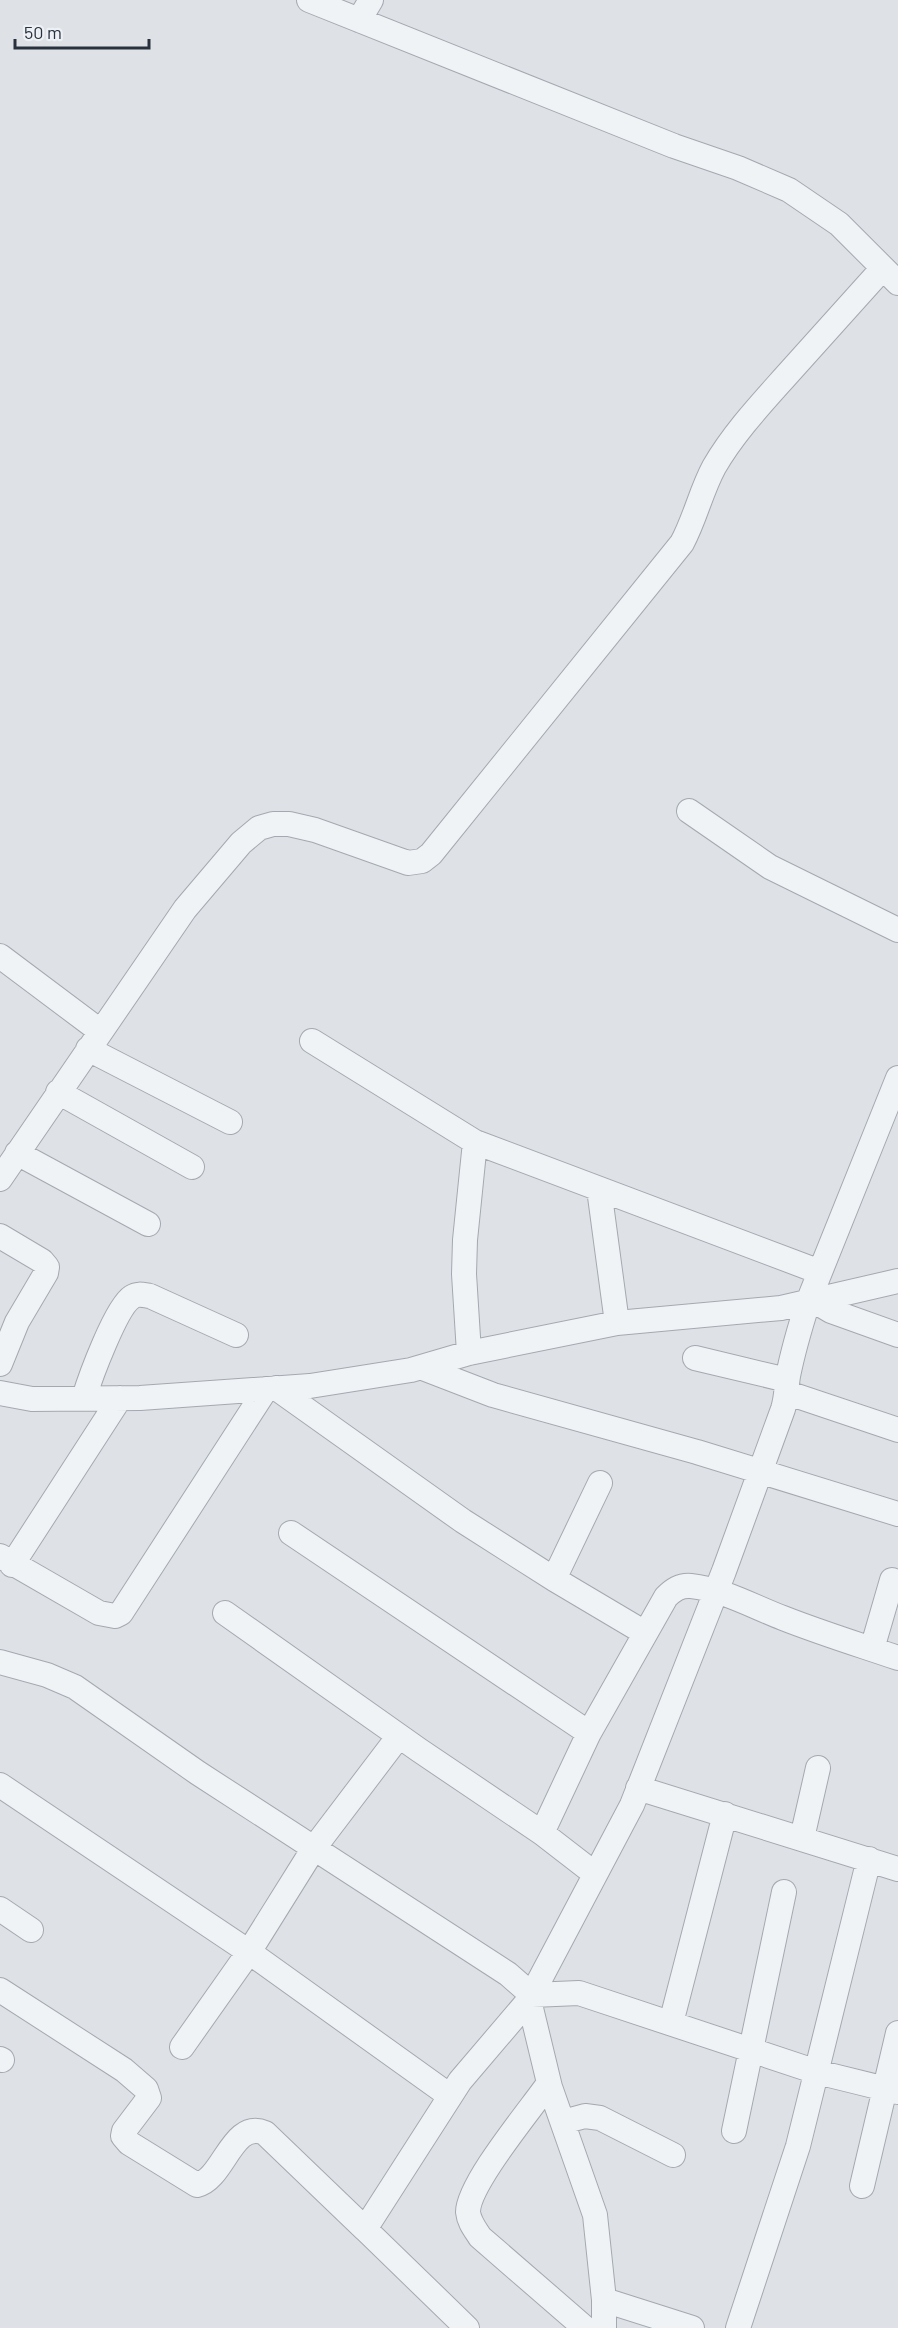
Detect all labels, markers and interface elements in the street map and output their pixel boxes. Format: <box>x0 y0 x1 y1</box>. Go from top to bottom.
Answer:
scale bar <box>15 12 148 50</box>
text: 50 m <box>24 21 62 43</box>

